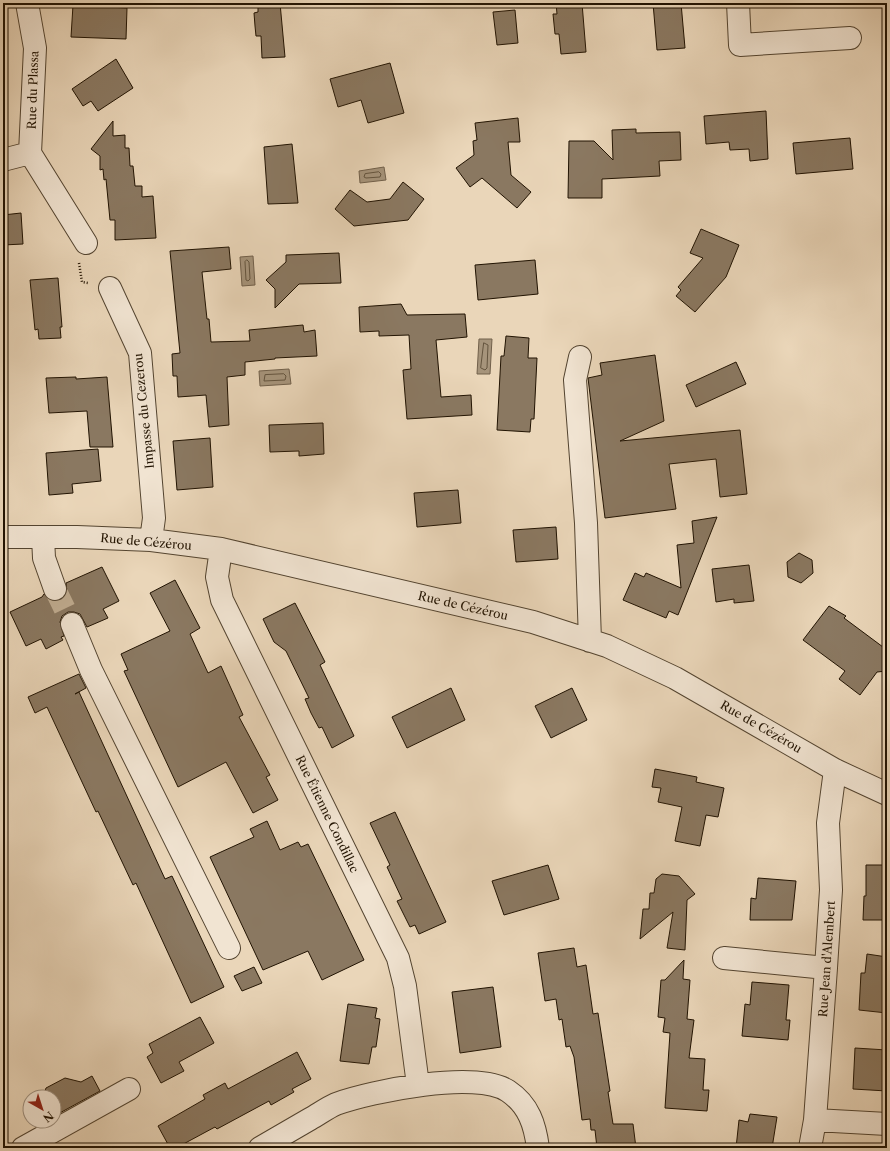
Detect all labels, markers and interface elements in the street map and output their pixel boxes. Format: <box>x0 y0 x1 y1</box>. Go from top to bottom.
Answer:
street label: Rue du Plassa <box>24 50 41 130</box>
street label: Impasse du Cezerou <box>130 352 157 470</box>
street label: Rue de Cézérou <box>100 530 193 553</box>
street label: Rue de Cézérou <box>417 588 510 623</box>
street label: Rue de Cézérou <box>718 697 805 756</box>
street label: Rue Étienne Condillac <box>292 752 363 875</box>
street label: Rue Jean d'Alembert <box>815 899 838 1018</box>
north arrow <box>22 1089 62 1129</box>
text: N <box>40 1108 56 1125</box>

